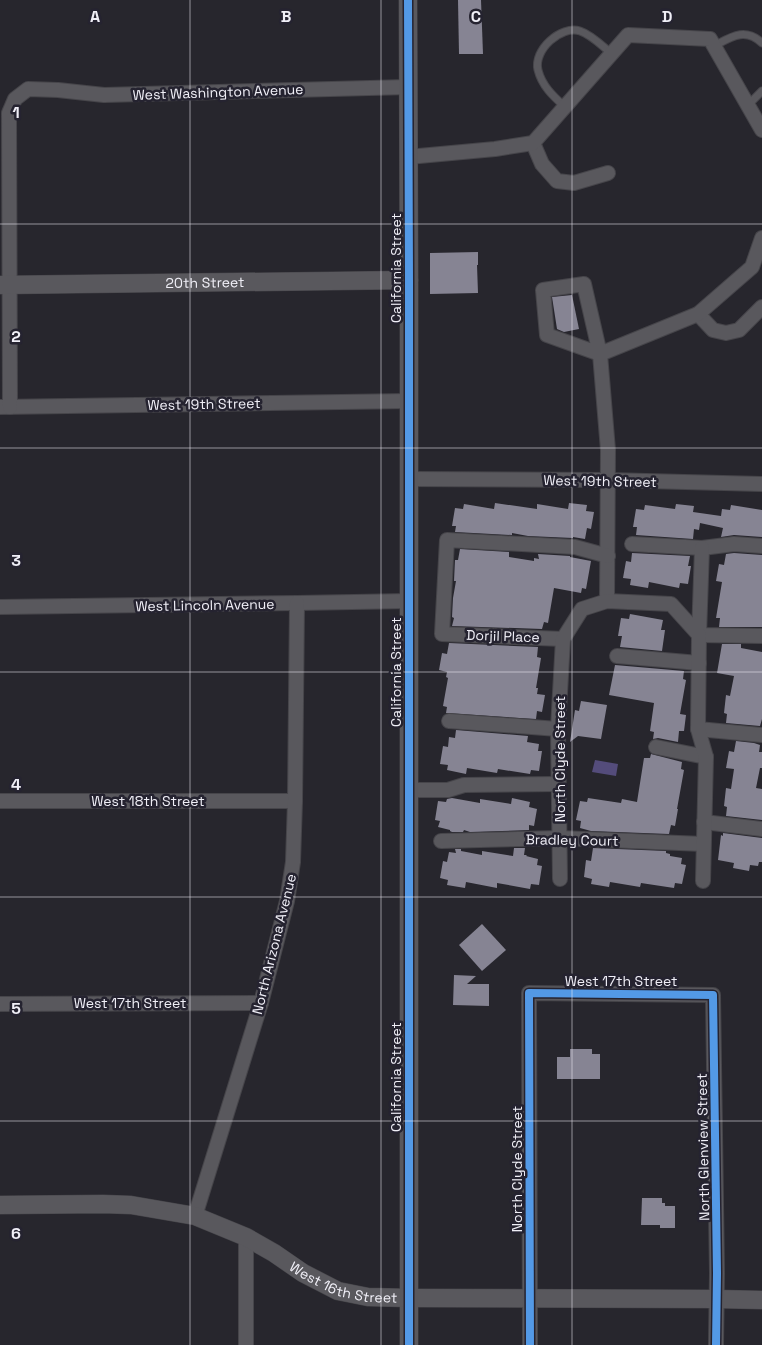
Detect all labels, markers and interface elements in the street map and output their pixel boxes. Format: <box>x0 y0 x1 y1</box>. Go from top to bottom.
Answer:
text: A <box>90 6 100 27</box>
text: B <box>281 6 291 27</box>
text: C <box>471 6 481 27</box>
text: D <box>662 6 672 27</box>
street label: West Washington Avenue <box>132 80 304 104</box>
text: 1 <box>12 102 20 123</box>
street label: California Street <box>387 213 405 323</box>
street label: 20th Street <box>165 273 245 292</box>
text: 2 <box>11 326 21 347</box>
street label: West 19th Street <box>147 394 261 414</box>
street label: West 19th Street <box>543 471 657 491</box>
text: 3 <box>11 550 21 571</box>
street label: West Lincoln Avenue <box>135 595 275 615</box>
street label: California Street <box>387 617 405 727</box>
street label: Dorjil Place <box>466 626 540 646</box>
street label: North Clyde Street <box>551 696 569 822</box>
text: 4 <box>11 774 21 795</box>
street label: West 18th Street <box>91 792 205 810</box>
street label: Bradley Court <box>525 830 619 850</box>
street label: North Arizona Avenue <box>248 872 300 1016</box>
street label: West 17th Street <box>565 972 677 990</box>
street label: West 17th Street <box>74 994 186 1012</box>
text: 5 <box>11 998 21 1019</box>
street label: California Street <box>387 1022 405 1132</box>
street label: North Glenview Street <box>693 1073 713 1221</box>
street label: North Clyde Street <box>508 1106 526 1232</box>
text: 6 <box>11 1223 21 1244</box>
street label: West 16th Street <box>286 1257 397 1307</box>

